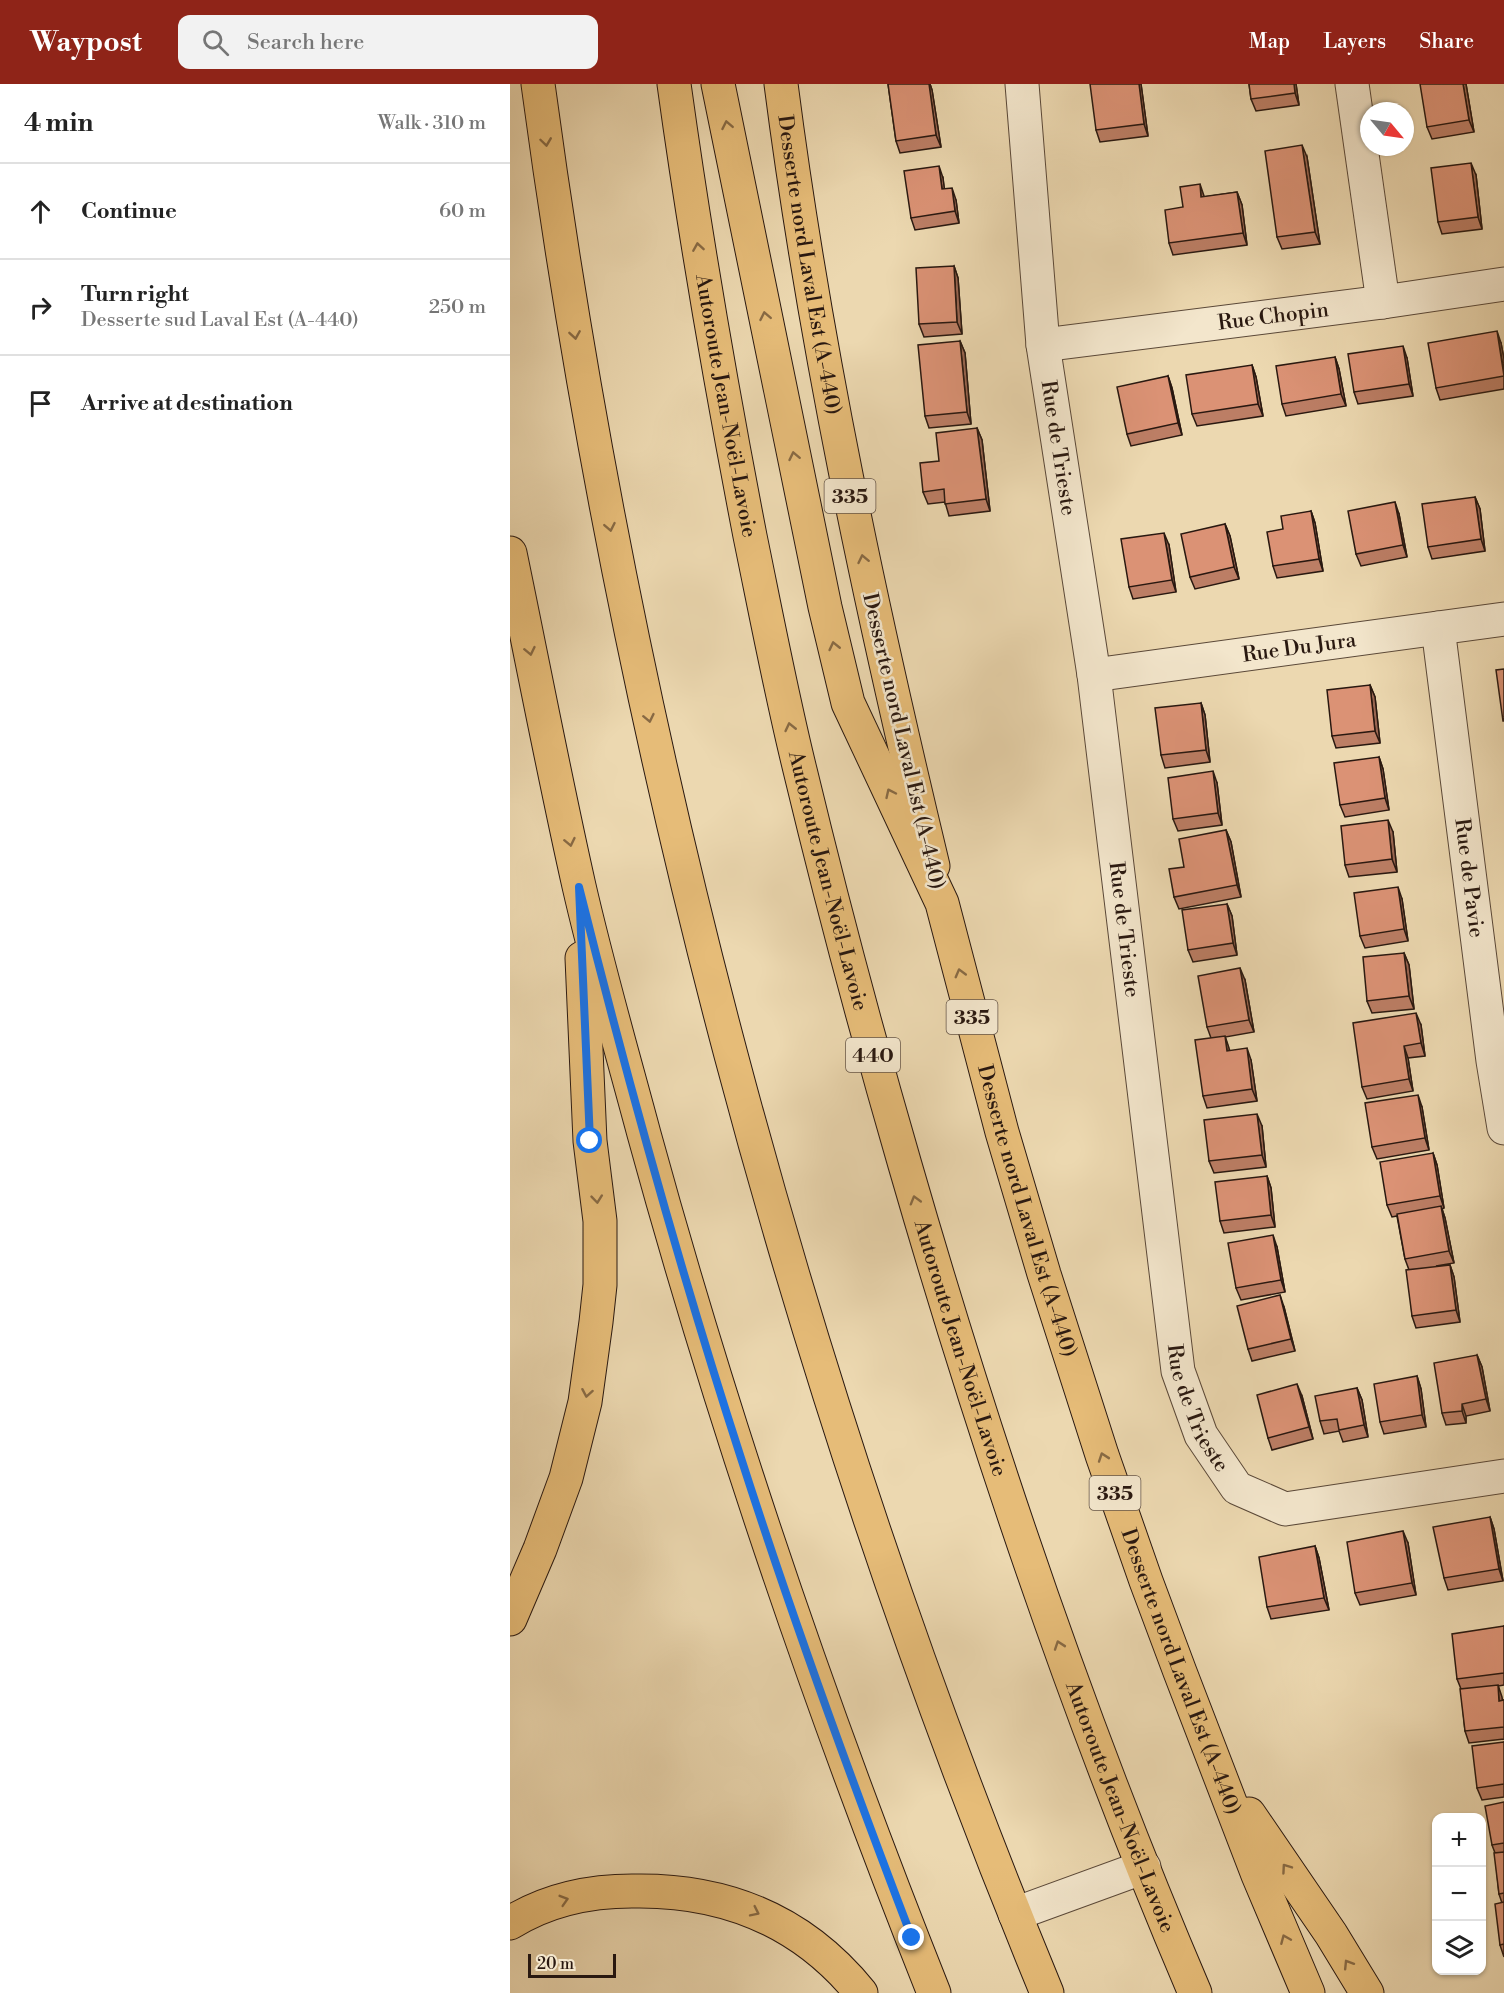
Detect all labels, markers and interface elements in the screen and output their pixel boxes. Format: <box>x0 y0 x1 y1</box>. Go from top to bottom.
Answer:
search box <box>178 15 598 69</box>
text: Waypost <box>30 25 142 60</box>
icon: search <box>199 26 232 59</box>
text: Search here <box>247 29 364 56</box>
text: Map <box>1249 29 1290 55</box>
text: Layers <box>1323 29 1386 55</box>
text: Share <box>1419 29 1474 55</box>
north arrow <box>1360 102 1414 156</box>
text: 4 min <box>24 107 94 139</box>
text: Walk · 310 m <box>378 111 486 136</box>
street label: Desserte nord Laval Est (A-440) <box>771 113 846 417</box>
one-way arrow <box>721 120 734 130</box>
one-way arrow <box>539 137 551 147</box>
icon: ahead <box>24 195 57 228</box>
text: Continue <box>81 198 177 225</box>
text: 60 m <box>439 199 486 224</box>
one-way arrow <box>692 242 705 252</box>
street label: Autoroute Jean-Noël-Lavoie <box>689 271 762 540</box>
text: Turn right <box>81 281 189 308</box>
icon: right <box>24 291 57 324</box>
text: 250 m <box>429 295 486 320</box>
street label: Rue Chopin <box>1216 297 1331 337</box>
text: Desserte sud Laval Est (A-440) <box>81 308 359 333</box>
one-way arrow <box>759 311 772 321</box>
one-way arrow <box>568 330 580 339</box>
street label: Rue de Trieste <box>1035 379 1081 518</box>
icon: arrive <box>24 387 57 420</box>
text: Arrive at destination <box>81 390 293 417</box>
one-way arrow <box>788 451 801 461</box>
road number: 335 <box>824 479 876 513</box>
one-way arrow <box>603 521 616 531</box>
one-way arrow <box>857 555 870 565</box>
street label: Desserte nord Laval Est (A-440) <box>856 590 950 892</box>
street label: Rue Du Jura <box>1241 627 1358 669</box>
one-way arrow <box>828 642 841 652</box>
one-way arrow <box>523 646 536 656</box>
one-way arrow <box>641 712 654 722</box>
one-way arrow <box>784 723 797 733</box>
street label: Autoroute Jean-Noël-Lavoie <box>782 748 873 1014</box>
one-way arrow <box>886 788 898 799</box>
street label: Rue de Pavie <box>1448 817 1489 939</box>
one-way arrow <box>563 837 576 847</box>
street label: Rue de Trieste <box>1103 860 1145 999</box>
one-way arrow <box>955 969 968 979</box>
road number: 335 <box>946 1000 998 1034</box>
road number: 440 <box>846 1038 900 1072</box>
street label: Desserte nord Laval Est (A-440) <box>971 1062 1082 1361</box>
route start <box>576 1127 602 1153</box>
one-way arrow <box>590 1195 603 1204</box>
one-way arrow <box>910 1195 922 1206</box>
street label: Autoroute Jean-Noël-Lavoie <box>908 1216 1012 1480</box>
street label: Rue de Trieste <box>1161 1343 1234 1477</box>
one-way arrow <box>581 1389 593 1398</box>
one-way arrow <box>1098 1452 1110 1463</box>
road number: 335 <box>1090 1476 1140 1510</box>
street label: Desserte nord Laval Est (A-440) <box>1115 1525 1246 1819</box>
one-way arrow <box>1054 1640 1067 1651</box>
street label: Autoroute Jean-Noël-Lavoie <box>1059 1677 1180 1937</box>
map controls <box>1432 1813 1486 1975</box>
button: + <box>1432 1813 1486 1867</box>
one-way arrow <box>1282 1864 1293 1875</box>
button: − <box>1432 1867 1486 1921</box>
one-way arrow <box>558 1895 569 1907</box>
one-way arrow <box>748 1905 759 1917</box>
button: layers <box>1432 1921 1486 1975</box>
route end <box>898 1924 924 1950</box>
one-way arrow <box>1280 1934 1292 1945</box>
scale bar <box>528 1951 616 1978</box>
text: 20 m <box>537 1954 574 1974</box>
one-way arrow <box>1344 1960 1356 1970</box>

